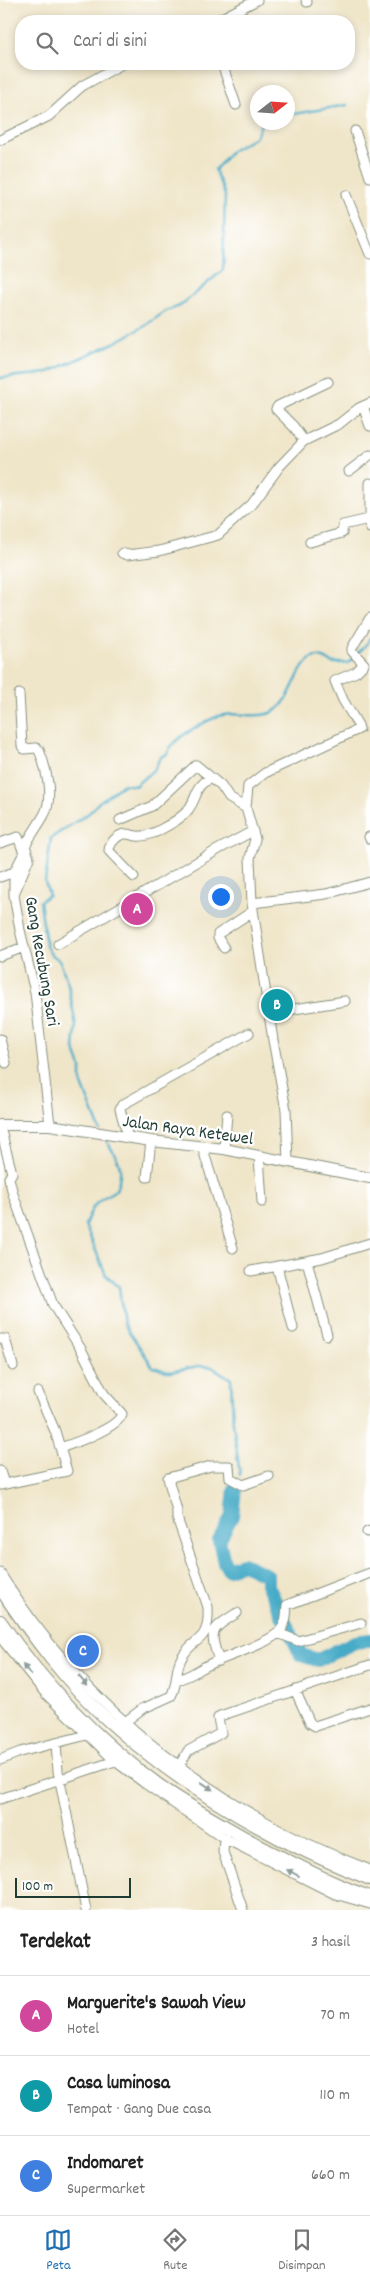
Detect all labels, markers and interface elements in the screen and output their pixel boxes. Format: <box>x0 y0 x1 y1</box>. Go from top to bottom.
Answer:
search box <box>15 15 355 70</box>
icon: search <box>33 29 61 57</box>
text: Cari di sini <box>73 29 147 56</box>
north arrow <box>250 85 295 130</box>
your location <box>208 884 234 910</box>
pin: A <box>121 890 153 928</box>
street label: Gang Kecubung Sari <box>17 895 64 1028</box>
pin: B <box>261 986 293 1024</box>
street label: Jalan Raya Ketewel <box>121 1110 255 1153</box>
pin: C <box>67 1632 99 1670</box>
one-way arrow <box>21 1664 32 1677</box>
one-way arrow <box>77 1675 89 1687</box>
one-way arrow <box>200 1781 214 1791</box>
one-way arrow <box>286 1868 300 1876</box>
scale bar <box>15 1875 131 1898</box>
text: 100 m <box>22 1877 53 1897</box>
text: Terdekat <box>20 1928 91 1958</box>
text: 3 hasil <box>311 1931 350 1954</box>
text: Marguerite's Sawah View <box>67 1991 246 2018</box>
text: A <box>32 2004 40 2027</box>
text: 70 m <box>320 2004 350 2027</box>
text: Hotel <box>67 2018 99 2041</box>
text: Casa luminosa <box>67 2071 170 2098</box>
text: B <box>32 2084 40 2107</box>
text: 110 m <box>320 2084 350 2107</box>
text: Tempat · Gang Due casa <box>67 2098 211 2121</box>
text: Indomaret <box>67 2151 143 2178</box>
text: C <box>32 2164 40 2187</box>
text: 660 m <box>311 2164 350 2187</box>
text: Supermarket <box>67 2178 145 2201</box>
tab: Peta <box>44 2226 72 2276</box>
tab: Rute <box>161 2226 189 2276</box>
tab: Disimpan <box>278 2226 326 2276</box>

